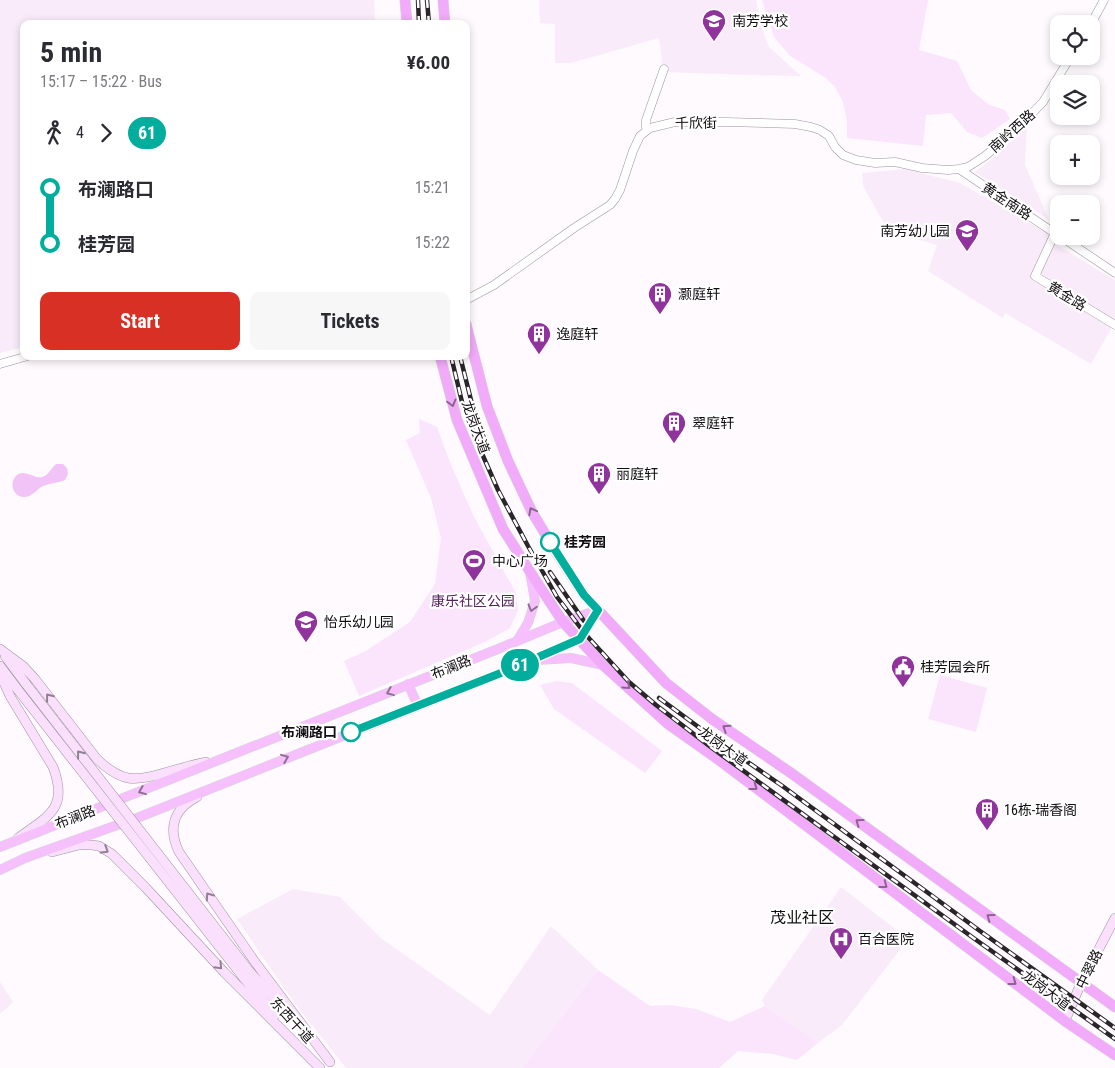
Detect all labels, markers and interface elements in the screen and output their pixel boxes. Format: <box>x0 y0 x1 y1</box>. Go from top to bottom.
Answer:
school or university icon: 南芳学校 <box>701 8 727 42</box>
place label: 南芳学校 <box>732 13 788 29</box>
map controls <box>1050 15 1100 245</box>
button: locate <box>1050 15 1100 65</box>
text: 5 min <box>40 36 102 69</box>
text: ¥6.00 <box>407 51 450 74</box>
text: 15:17 – 15:22 · Bus <box>40 72 162 91</box>
button: layers <box>1050 75 1100 125</box>
street label: 南岭西路 <box>986 106 1038 156</box>
street label: 千欣街 <box>675 115 717 131</box>
icon: walk <box>40 119 68 147</box>
icon: forward <box>92 119 120 147</box>
text: 61 <box>138 122 156 143</box>
text: 4 <box>76 123 84 142</box>
button: + <box>1050 135 1100 185</box>
text: 布澜路口 <box>78 178 154 201</box>
text: 15:21 <box>415 178 450 197</box>
street label: 黄金南路 <box>979 179 1035 223</box>
button: − <box>1050 195 1100 245</box>
school or university icon: 南芳幼儿园 <box>954 218 980 252</box>
place label: 南芳幼儿园 <box>880 223 950 239</box>
text: 桂芳园 <box>78 233 135 256</box>
text: 15:22 <box>415 233 450 252</box>
street label: 黄金路 <box>1045 278 1089 314</box>
building icon: 灏庭轩 <box>647 281 673 315</box>
place label: 灏庭轩 <box>678 286 720 302</box>
button: Start <box>40 292 240 350</box>
button: Tickets <box>250 292 450 350</box>
building icon: 逸庭轩 <box>526 321 552 355</box>
place label: 逸庭轩 <box>556 326 598 342</box>
street label: 龙岗大道 <box>459 398 493 456</box>
one-way arrow <box>447 399 457 407</box>
building icon: 翠庭轩 <box>661 410 687 444</box>
place label: 翠庭轩 <box>692 415 734 431</box>
building icon: 丽庭轩 <box>586 461 612 495</box>
place label: 丽庭轩 <box>616 466 658 482</box>
one-way arrow <box>528 508 538 517</box>
marker: 桂芳园 <box>540 532 560 552</box>
place label: 桂芳园 <box>564 534 606 550</box>
sports icon: 中心广场 <box>461 548 487 582</box>
place label: 中心广场 <box>492 553 548 569</box>
park label: 康乐社区公园 <box>431 593 515 609</box>
one-way arrow <box>528 603 538 612</box>
school or university icon: 怡乐幼儿园 <box>293 609 319 643</box>
place label: 怡乐幼儿园 <box>324 614 394 630</box>
line badge: 61 <box>498 649 542 681</box>
street label: 布澜路 <box>429 652 473 682</box>
text: 61 <box>511 654 529 675</box>
public building icon: 桂芳园会所 <box>890 654 916 688</box>
place label: 桂芳园会所 <box>920 659 990 675</box>
one-way arrow <box>621 680 630 689</box>
one-way arrow <box>386 685 395 696</box>
one-way arrow <box>46 694 54 703</box>
marker: 布澜路口 <box>341 722 361 742</box>
street label: 龙岗大道 <box>696 723 750 769</box>
place label: 布澜路口 <box>281 724 337 740</box>
one-way arrow <box>722 725 732 734</box>
one-way arrow <box>77 750 86 760</box>
one-way arrow <box>280 754 288 764</box>
one-way arrow <box>748 781 757 789</box>
one-way arrow <box>138 785 147 795</box>
building icon: 16栋-瑞香阁 <box>974 797 1000 831</box>
street label: 布澜路 <box>53 802 97 832</box>
place label: 16栋-瑞香阁 <box>1004 802 1077 818</box>
one-way arrow <box>855 819 865 828</box>
one-way arrow <box>100 844 109 854</box>
one-way arrow <box>878 879 887 887</box>
one-way arrow <box>206 892 215 901</box>
district label: 茂业社区 <box>770 908 834 927</box>
one-way arrow <box>987 914 996 923</box>
hospital icon: 百合医院 <box>828 926 854 960</box>
place label: 百合医院 <box>858 931 914 947</box>
street label: 中翠路 <box>1073 947 1105 991</box>
one-way arrow <box>213 961 222 970</box>
street label: 龙岗大道 <box>1019 967 1073 1013</box>
one-way arrow <box>1007 977 1016 985</box>
street label: 东西干道 <box>267 994 317 1046</box>

